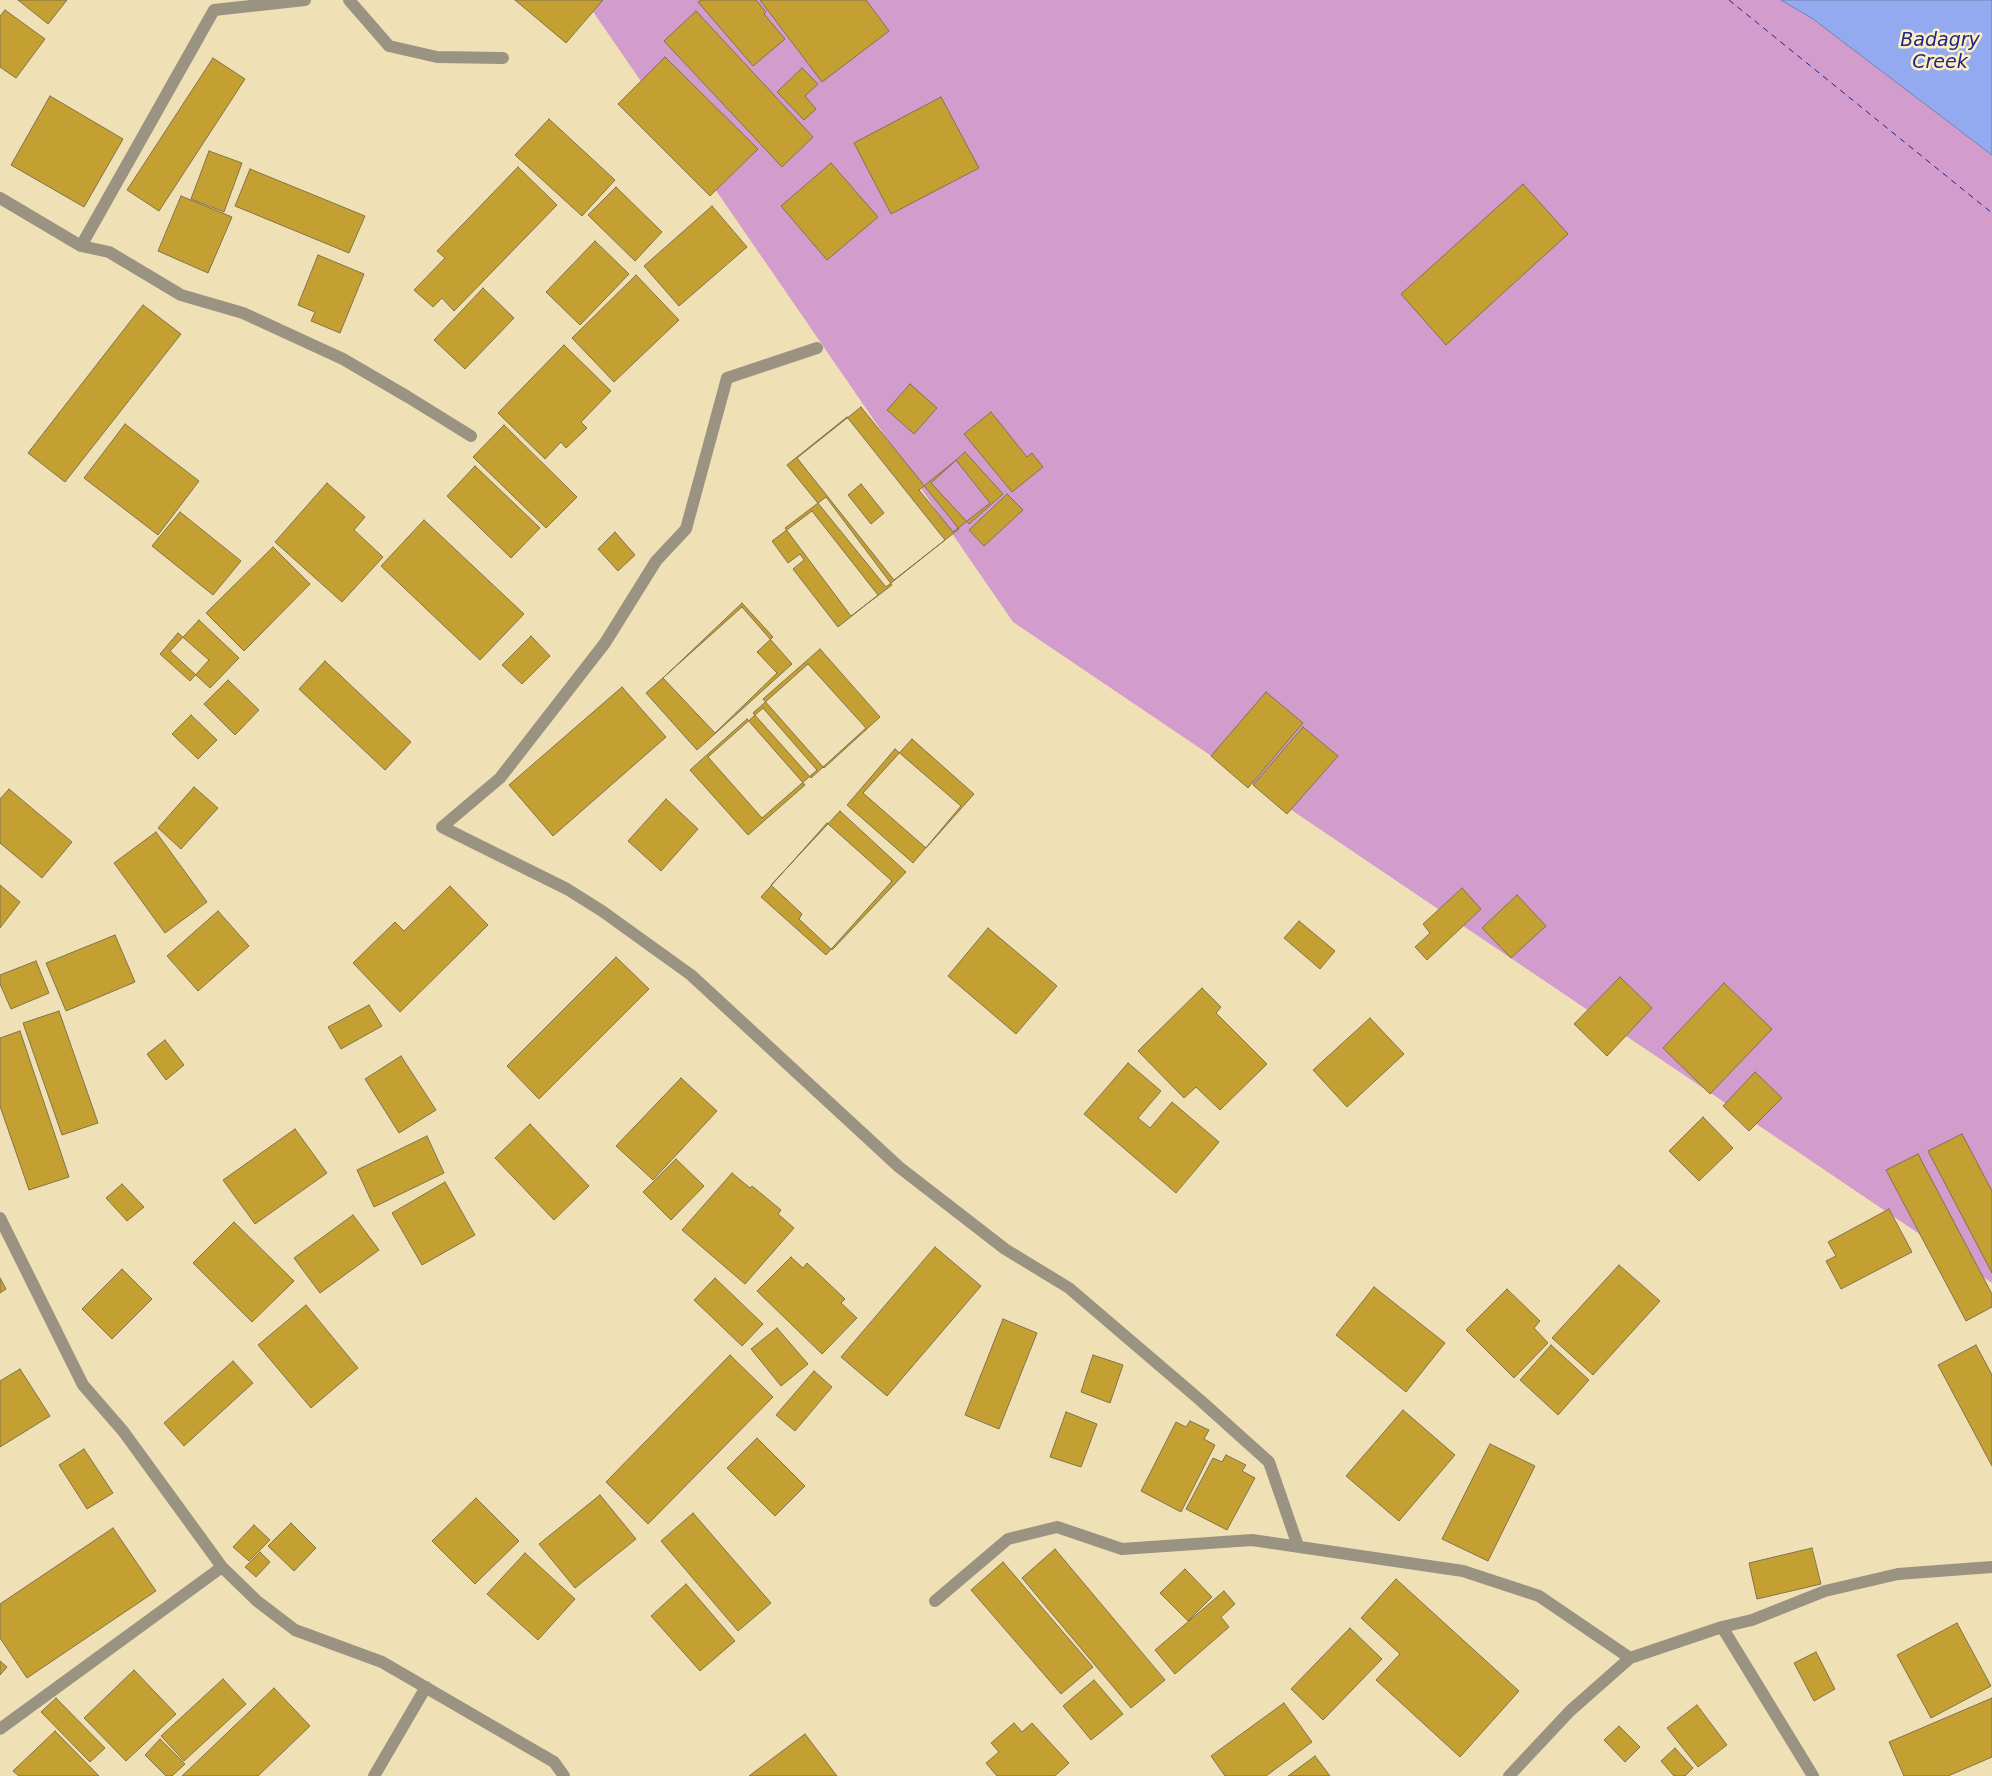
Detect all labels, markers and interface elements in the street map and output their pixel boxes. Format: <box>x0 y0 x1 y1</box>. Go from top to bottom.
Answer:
water label: Badagry Creek <box>1900 30 1980 74</box>

